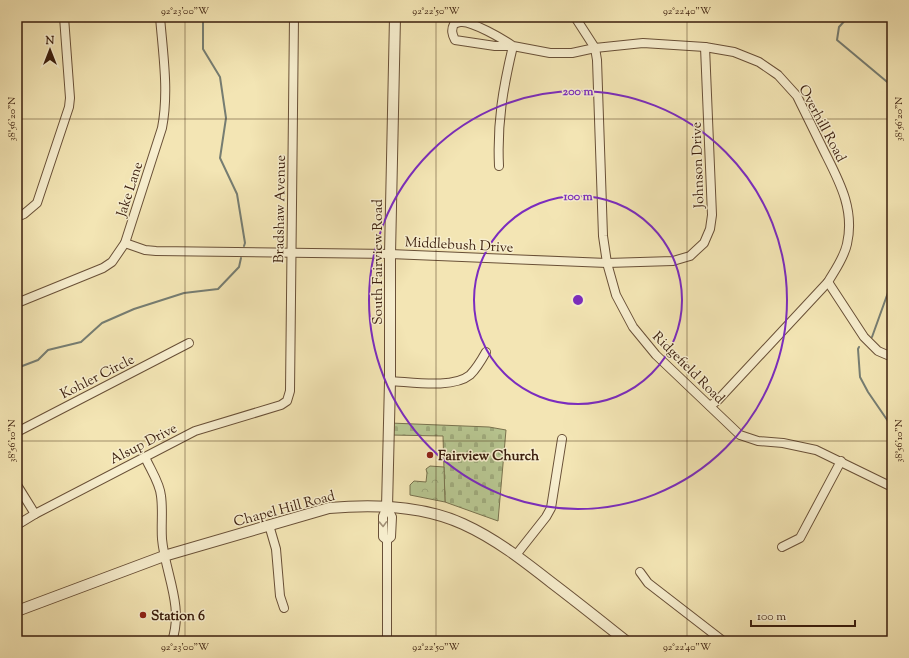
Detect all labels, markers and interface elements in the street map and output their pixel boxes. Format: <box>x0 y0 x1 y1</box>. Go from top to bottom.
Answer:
text: 92°23'00"W <box>161 4 209 19</box>
text: 92°22'50"W <box>412 4 460 19</box>
text: 92°22'40"W <box>663 4 711 19</box>
north arrow <box>30 30 70 70</box>
text: N <box>45 33 55 49</box>
street label: Overhill Road <box>792 82 850 166</box>
text: 200 m <box>563 83 593 101</box>
text: 38°56'20"N <box>5 97 20 141</box>
text: 38°56'20"N <box>892 97 907 141</box>
street label: Johnson Drive <box>687 121 711 209</box>
street label: Bradshaw Avenue <box>270 155 292 263</box>
street label: Jake Lane <box>112 159 149 221</box>
text: 100 m <box>562 188 593 206</box>
street label: South Fairview Road <box>369 199 389 325</box>
street label: Middlebush Drive <box>404 233 514 259</box>
centre of rings <box>571 293 585 307</box>
street label: Ridgefield Road <box>647 328 728 409</box>
street label: Kohler Circle <box>57 351 138 405</box>
text: 38°56'10"N <box>5 419 20 463</box>
street label: Alsup Drive <box>107 419 181 470</box>
text: 38°56'10"N <box>892 419 907 463</box>
place label: Fairview Church <box>438 447 540 467</box>
marker: Fairview Church <box>425 450 435 460</box>
street label: Chapel Hill Road <box>232 487 338 533</box>
one-way arrow <box>379 521 387 527</box>
scale bar <box>751 602 855 628</box>
place label: Station 6 <box>151 607 205 627</box>
text: 100 m <box>757 608 786 626</box>
marker: Station 6 <box>138 610 148 620</box>
text: 92°23'00"W <box>161 640 209 655</box>
text: 92°22'50"W <box>412 640 460 655</box>
text: 92°22'40"W <box>663 640 711 655</box>

